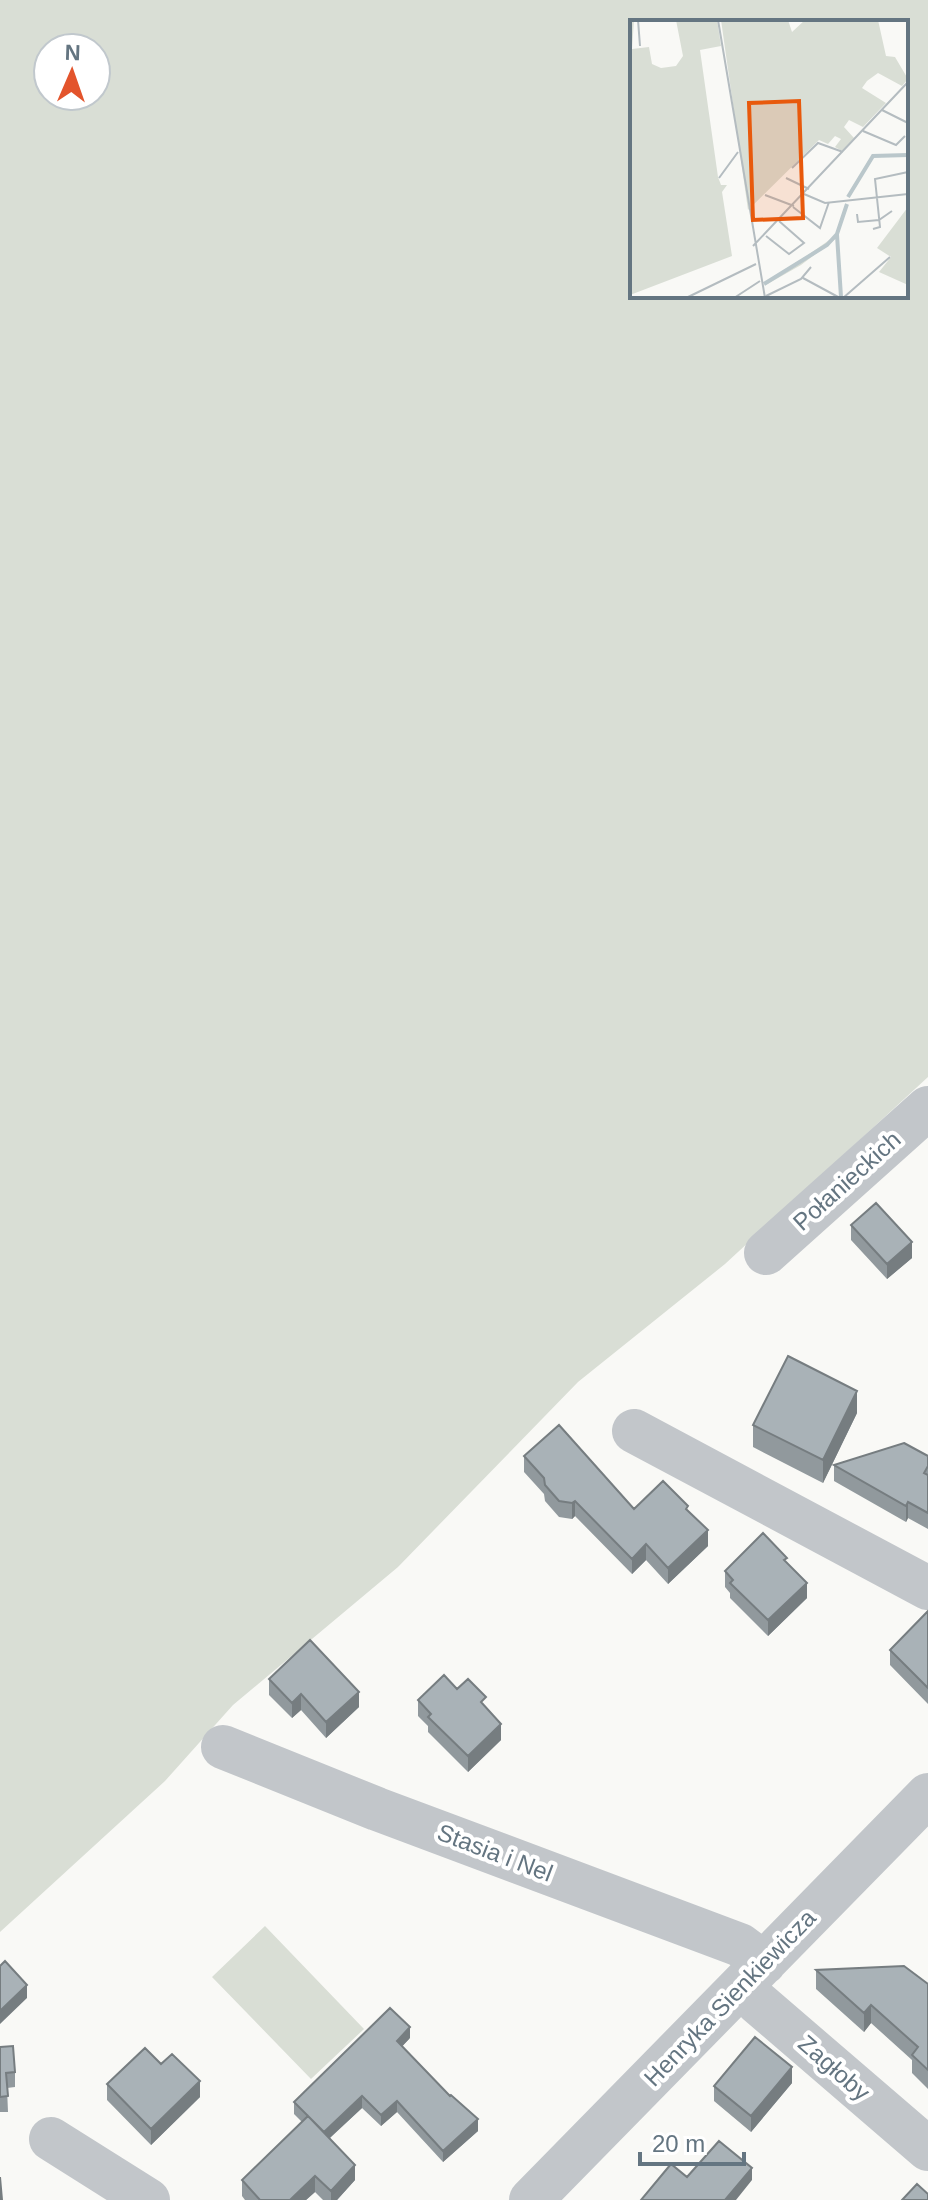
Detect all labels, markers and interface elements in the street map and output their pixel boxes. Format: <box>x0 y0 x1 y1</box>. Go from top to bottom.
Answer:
inset map <box>630 20 908 298</box>
north arrow <box>32 32 112 112</box>
text: N <box>64 40 81 65</box>
street label: Połanieckich <box>788 1126 906 1236</box>
street label: Stasia i Nel <box>434 1818 557 1887</box>
street label: Henryka Sienkiewicza <box>638 1903 821 2091</box>
street label: Zagłoby <box>793 2029 875 2106</box>
scale bar <box>640 2116 744 2166</box>
text: 20 m <box>652 2130 705 2157</box>

